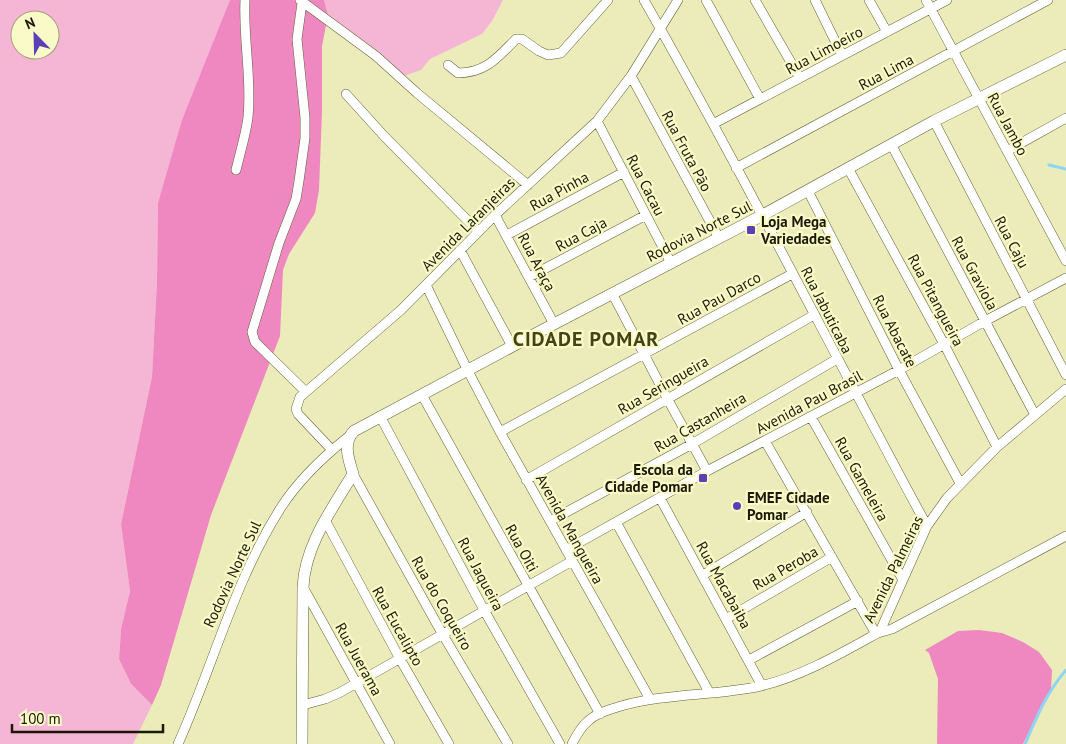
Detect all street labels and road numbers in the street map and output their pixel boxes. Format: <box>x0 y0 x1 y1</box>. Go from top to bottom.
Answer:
street label: Rua Limoeiro <box>782 22 866 78</box>
street label: Rua Lima <box>855 50 917 94</box>
street label: Rua Jambo <box>984 89 1032 159</box>
street label: Rua Fruta Pão <box>658 107 716 195</box>
street label: Rua Cacau <box>622 151 670 219</box>
street label: Rua Pinha <box>526 167 592 215</box>
street label: Avenida Laranjeiras <box>417 173 519 275</box>
street label: Rodovia Norte Sul <box>643 196 755 266</box>
street label: Rua Caja <box>552 213 610 255</box>
street label: Rua Caju <box>990 213 1034 271</box>
street label: Rua Araça <box>514 230 560 294</box>
street label: Rua Graviola <box>948 233 1002 313</box>
street label: Rua Pitangueira <box>904 251 968 349</box>
street label: Rua Jabuticaba <box>797 263 857 357</box>
street label: Rua Pau Darco <box>674 267 764 329</box>
street label: Rua Abacate <box>869 292 921 370</box>
street label: Rua Seringueira <box>614 351 712 419</box>
street label: Avenida Pau Brasil <box>752 366 866 438</box>
street label: Rua Castanheira <box>650 388 750 456</box>
street label: Rua Gameleira <box>831 434 893 524</box>
street label: Avenida Mangueira <box>532 471 608 587</box>
street label: Avenida Palmeiras <box>859 512 927 626</box>
street label: Rodovia Norte Sul <box>199 517 265 630</box>
street label: Rua Oiti <box>501 521 543 575</box>
street label: Rua Jaqueira <box>454 534 508 614</box>
street label: Rua Macabaiba <box>692 538 756 632</box>
street label: Rua Peroba <box>749 542 821 594</box>
street label: Rua do Coqueiro <box>407 553 477 653</box>
street label: Rua Eucalipto <box>368 583 428 669</box>
street label: Rua Juerama <box>331 619 387 699</box>

